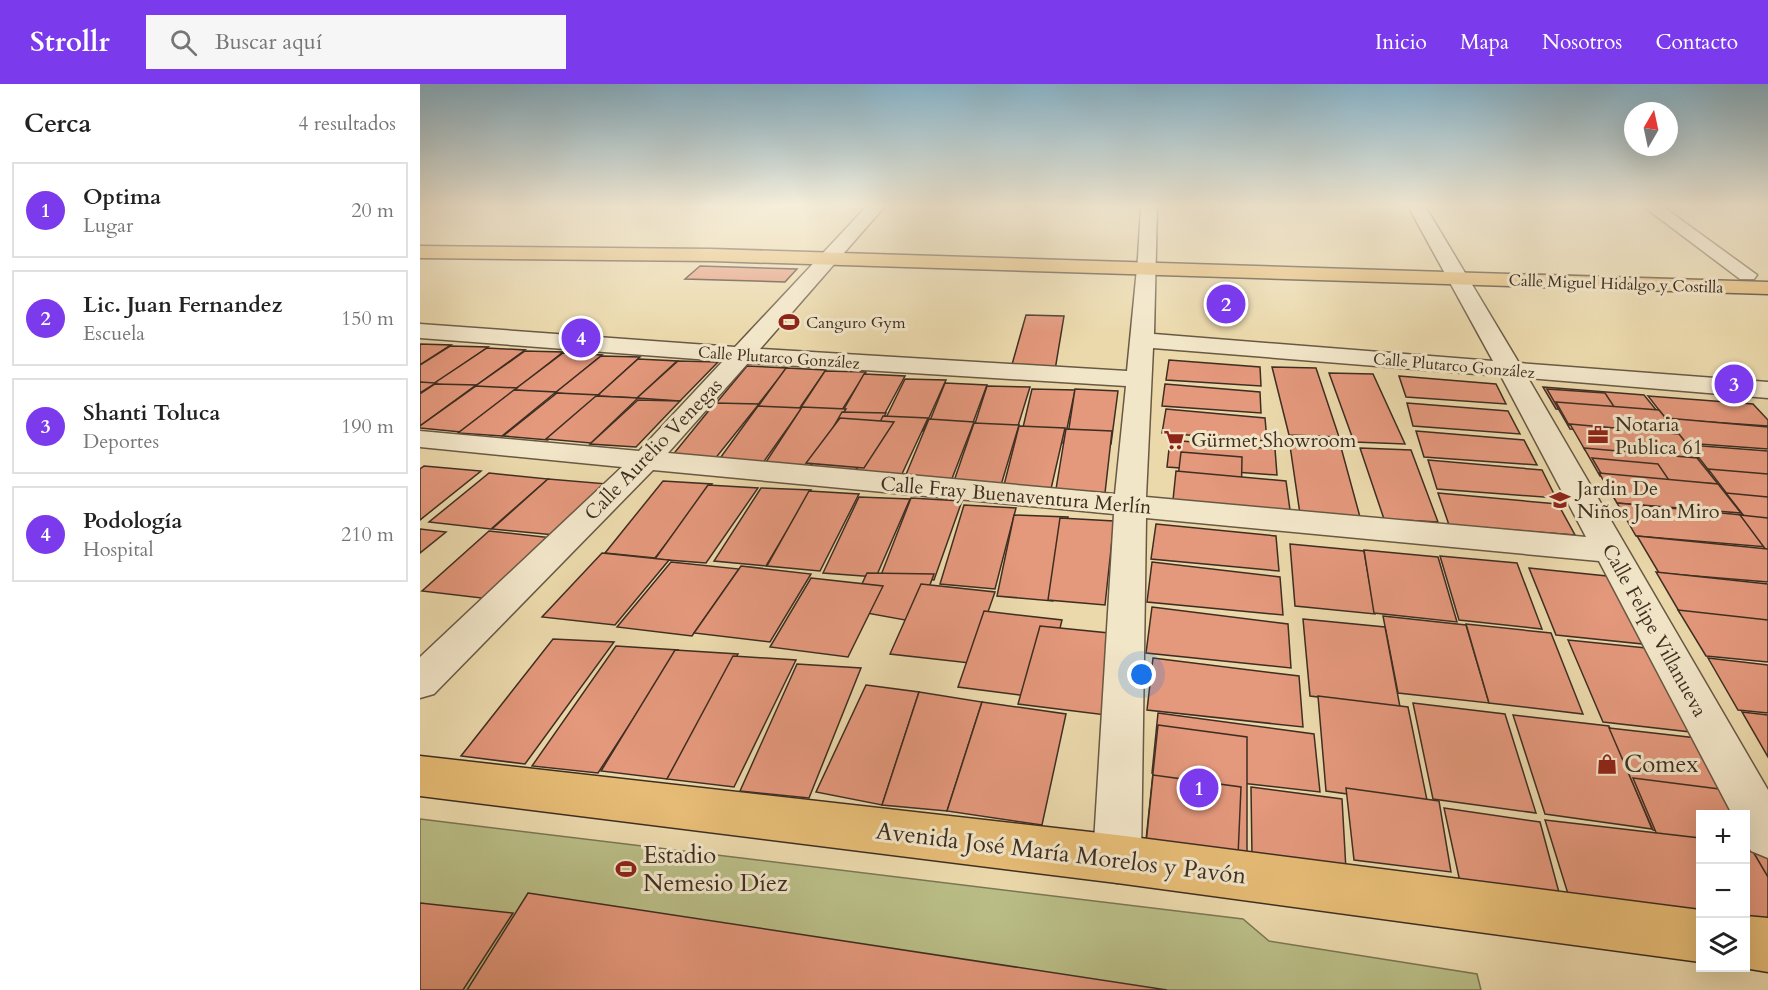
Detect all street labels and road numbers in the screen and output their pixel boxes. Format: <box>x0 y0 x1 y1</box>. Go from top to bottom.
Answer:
street label: Calle Miguel Hidalgo y Costilla <box>1508 269 1724 299</box>
street label: Calle Plutarco González <box>697 341 861 375</box>
street label: Calle Plutarco González <box>1372 348 1536 384</box>
street label: Calle Aurelio Venegas <box>578 372 728 526</box>
street label: Calle Fray Buenaventura Merlín <box>879 470 1153 521</box>
street label: Calle Felipe Villanueva <box>1596 539 1714 722</box>
street label: Avenida José María Morelos y Pavón <box>874 814 1248 893</box>

